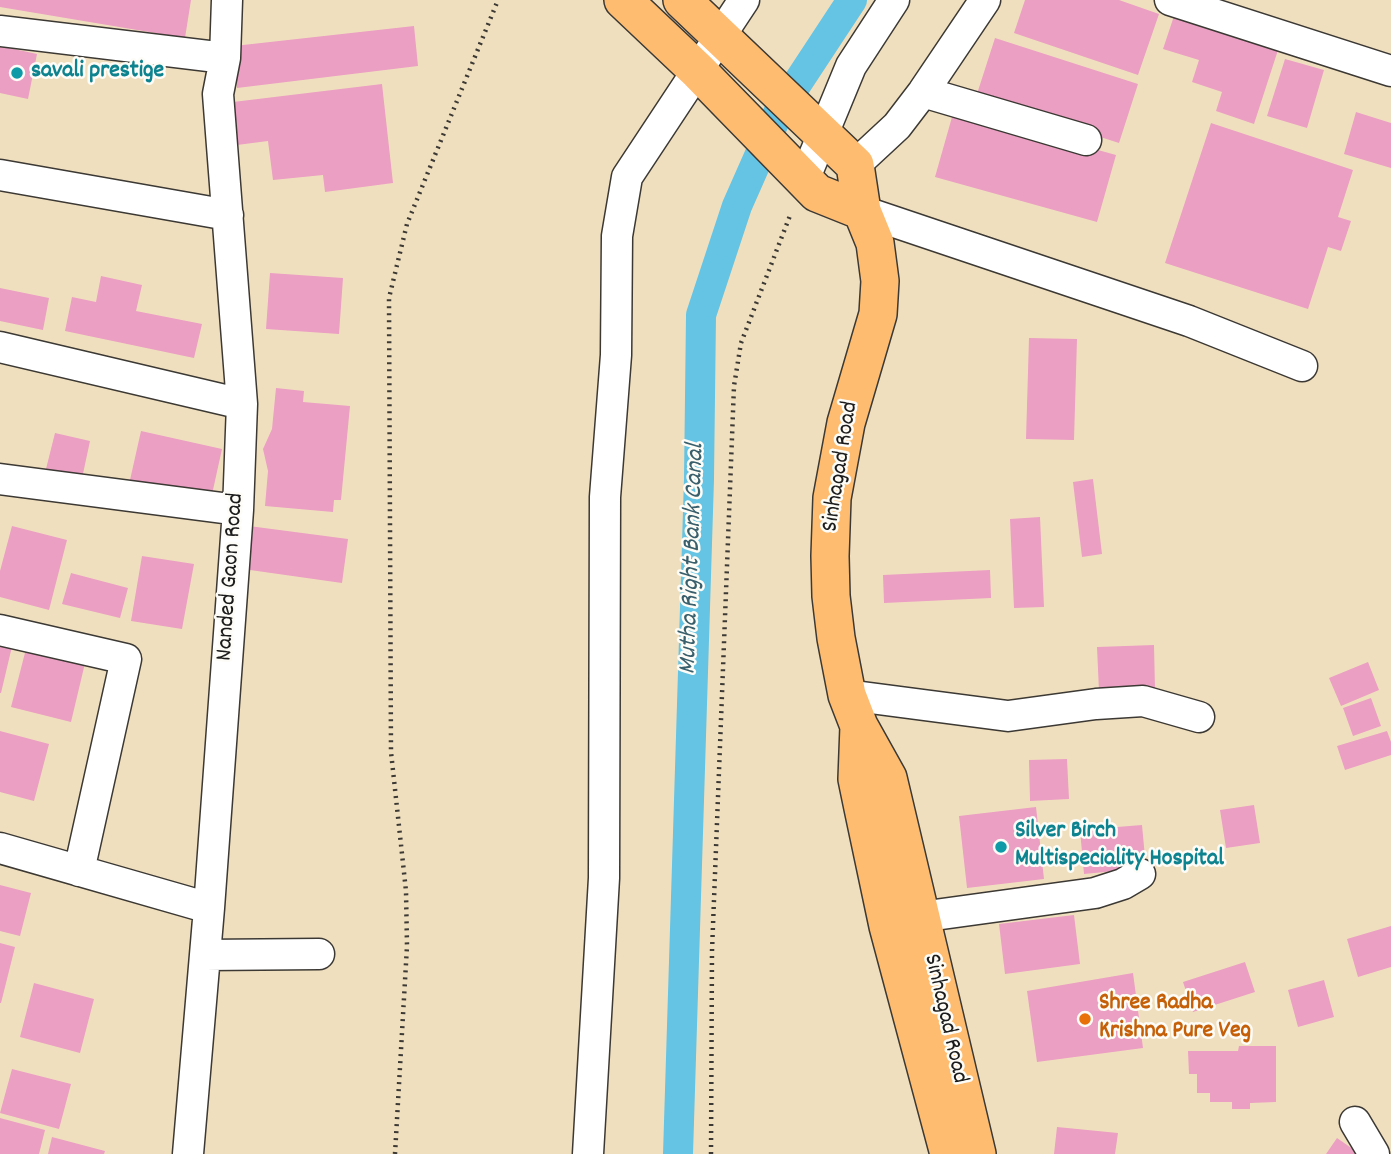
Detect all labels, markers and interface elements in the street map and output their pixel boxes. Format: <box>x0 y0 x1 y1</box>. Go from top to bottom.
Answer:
place label: savali prestige <box>31 59 164 87</box>
marker: savali prestige <box>9 65 25 81</box>
street label: Sinhagad Road <box>817 400 867 534</box>
water label: Mutha Right Bank Canal <box>674 443 714 675</box>
street label: Nanded Gaon Road <box>212 492 252 662</box>
place label: Silver Birch Multispeciality Hospital <box>1015 819 1224 875</box>
marker: Silver Birch Multispeciality Hospital <box>993 839 1009 855</box>
street label: Sinhagad Road <box>915 952 973 1086</box>
place label: Shree Radha Krishna Pure Veg <box>1099 991 1251 1047</box>
marker: Shree Radha Krishna Pure Veg <box>1077 1011 1093 1027</box>

